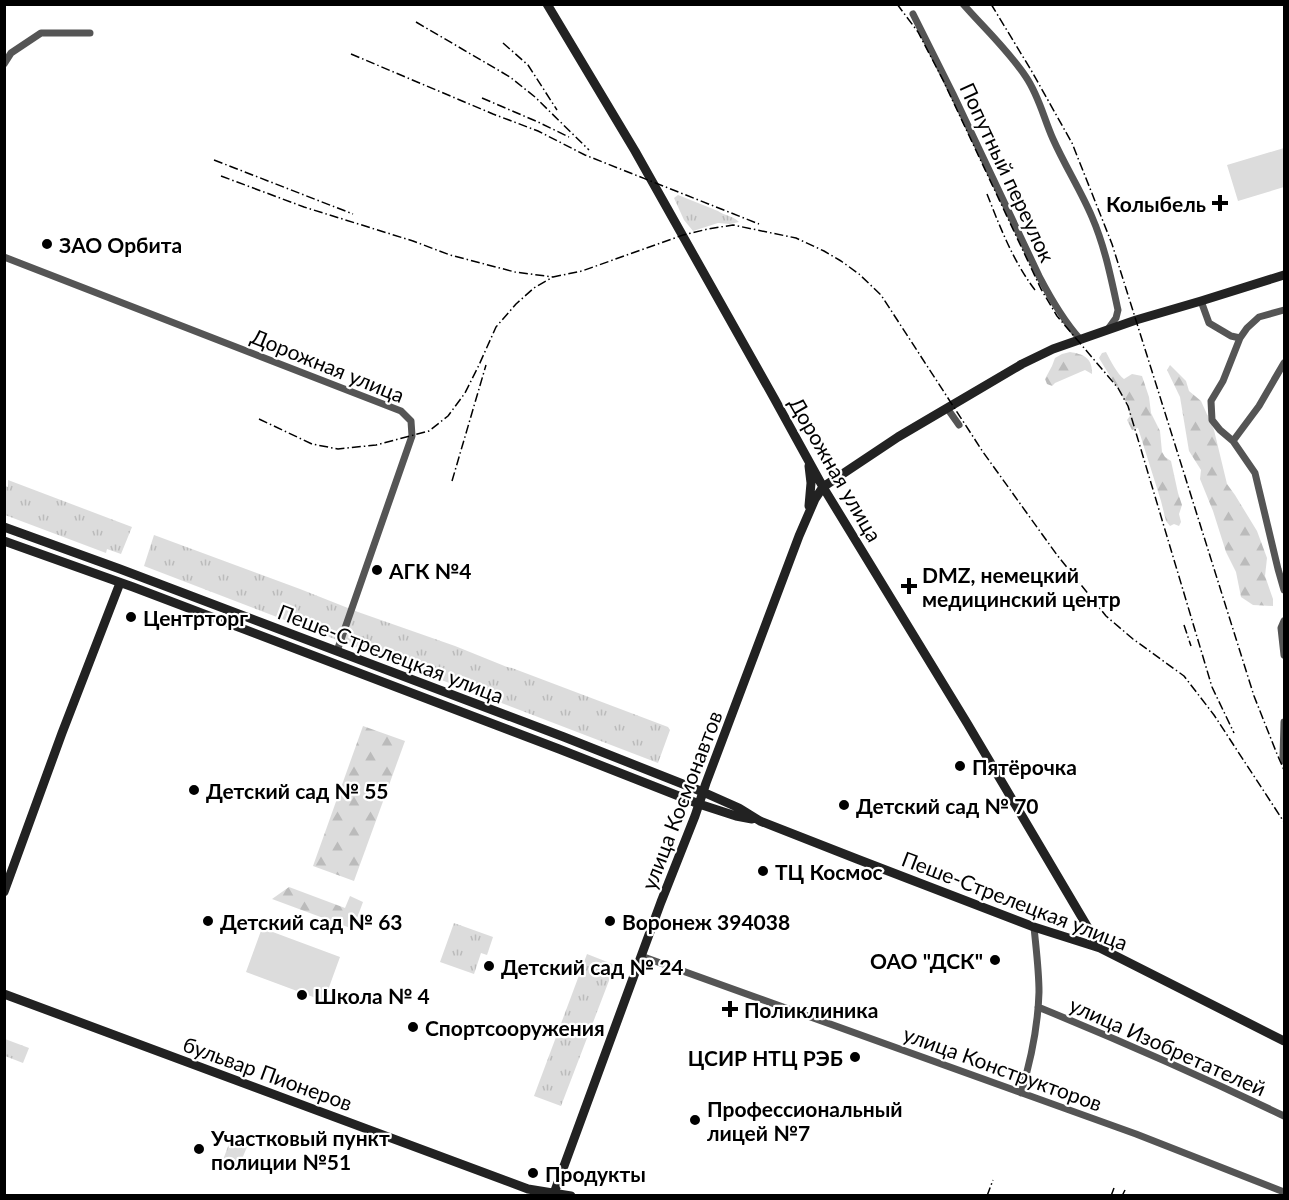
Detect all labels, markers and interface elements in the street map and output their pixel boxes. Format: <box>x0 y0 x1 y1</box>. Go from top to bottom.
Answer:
street label: Попутный переулок <box>955 78 1061 266</box>
place label: Колыбель <box>1106 191 1206 216</box>
marker: Колыбель <box>1211 194 1229 212</box>
place label: ЗАО Орбита <box>59 232 182 257</box>
marker: ЗАО Орбита <box>40 237 54 251</box>
street label: Дорожная улица <box>248 323 408 407</box>
street label: Дорожная улица <box>784 392 888 546</box>
place label: АГК №4 <box>388 558 472 583</box>
place label: DMZ, немецкий медицинский центр <box>922 562 1121 611</box>
marker: АГК №4 <box>370 563 384 577</box>
marker: DMZ, немецкий медицинский центр <box>900 577 918 595</box>
street label: Пеше-Стрелецкая улица <box>275 598 507 708</box>
place label: Центрторг <box>143 605 248 630</box>
marker: Центрторг <box>124 610 138 624</box>
street label: улица Космонавтов <box>635 707 727 893</box>
place label: Пятёрочка <box>972 754 1077 779</box>
marker: Пятёрочка <box>953 759 967 773</box>
place label: Детский сад № 55 <box>206 778 389 803</box>
marker: Детский сад № 55 <box>187 783 201 797</box>
place label: Детский сад № 70 <box>856 793 1039 818</box>
marker: Детский сад № 70 <box>837 798 851 812</box>
street label: Пеше-Стрелецкая улица <box>899 845 1131 955</box>
place label: ТЦ Космос <box>775 859 883 884</box>
marker: ТЦ Космос <box>756 864 770 878</box>
place label: Детский сад № 63 <box>220 909 403 934</box>
place label: Воронеж 394038 <box>622 909 790 934</box>
marker: Детский сад № 63 <box>201 914 215 928</box>
marker: Воронеж 394038 <box>603 914 617 928</box>
place label: ОАО "ДСК" <box>870 948 983 973</box>
marker: ОАО "ДСК" <box>988 953 1002 967</box>
place label: Детский сад № 24 <box>501 954 684 979</box>
marker: Детский сад № 24 <box>482 959 496 973</box>
place label: Школа № 4 <box>314 983 430 1008</box>
marker: Школа № 4 <box>295 988 309 1002</box>
street label: улица Изобретателей <box>1066 991 1270 1101</box>
place label: Поликлиника <box>744 997 878 1022</box>
marker: Поликлиника <box>721 1000 739 1018</box>
place label: Спортсооружения <box>425 1015 605 1040</box>
marker: Спортсооружения <box>406 1020 420 1034</box>
street label: улица Конструкторов <box>900 1020 1106 1116</box>
street label: бульвар Пионеров <box>180 1031 356 1115</box>
place label: ЦСИР НТЦ РЭБ <box>688 1045 843 1070</box>
marker: ЦСИР НТЦ РЭБ <box>848 1050 862 1064</box>
place label: Профессиональный лицей №7 <box>707 1096 903 1145</box>
marker: Профессиональный лицей №7 <box>688 1113 702 1127</box>
place label: Участковый пункт полиции №51 <box>210 1125 390 1174</box>
marker: Участковый пункт полиции №51 <box>192 1142 206 1156</box>
place label: Продукты <box>545 1161 646 1186</box>
marker: Продукты <box>526 1166 540 1180</box>

